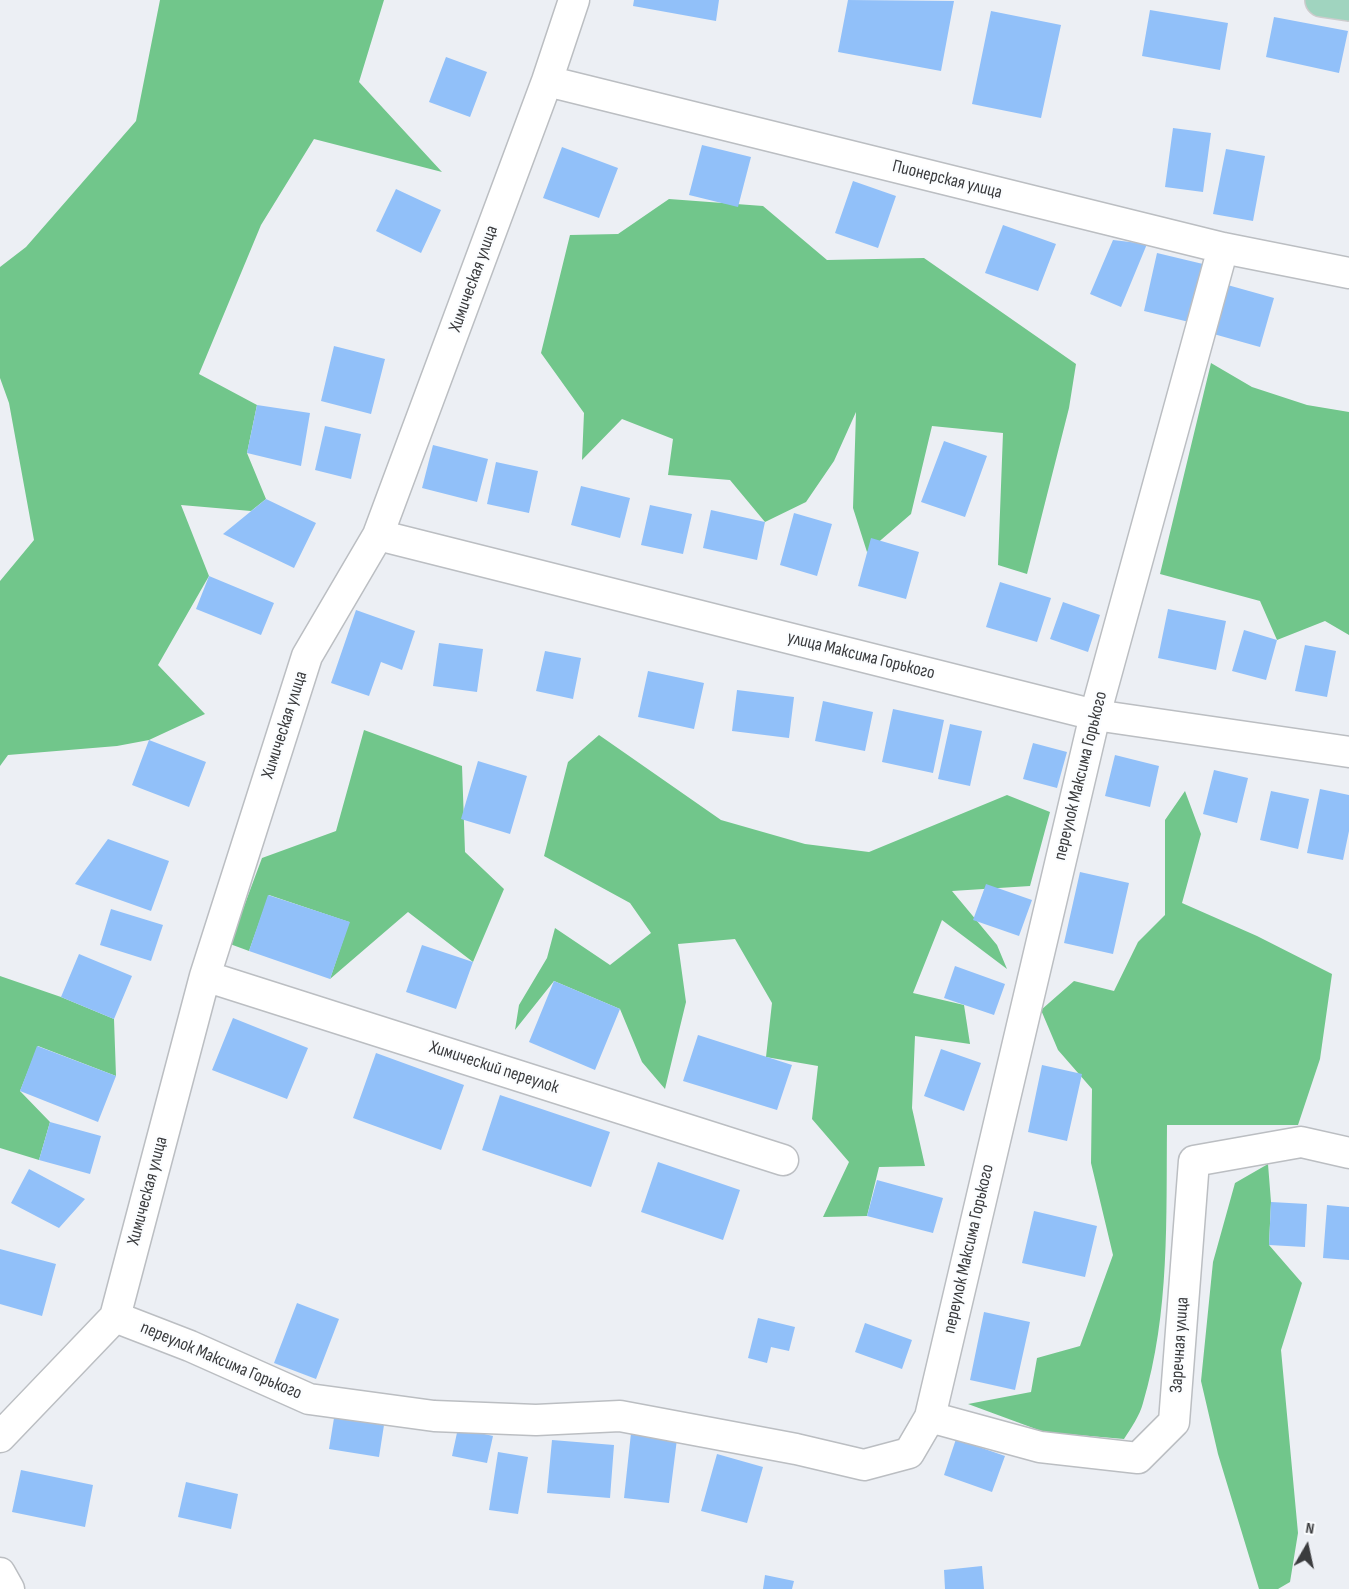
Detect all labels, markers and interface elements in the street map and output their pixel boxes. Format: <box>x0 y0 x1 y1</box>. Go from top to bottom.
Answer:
street label: Пионерская улица <box>890 156 1004 204</box>
street label: Химическая улица <box>445 223 503 335</box>
street label: улица Максима Горького <box>785 627 937 685</box>
street label: Химическая улица <box>257 669 313 781</box>
street label: переулок Максима Горького <box>1050 689 1112 863</box>
street label: Химический переулок <box>427 1037 561 1099</box>
street label: Химическая улица <box>123 1134 173 1248</box>
street label: переулок Максима Горького <box>939 1162 999 1336</box>
street label: Заречная улица <box>1166 1296 1194 1394</box>
street label: переулок Максима Горького <box>137 1317 305 1405</box>
north arrow <box>1277 1517 1337 1577</box>
text: N <box>1304 1519 1316 1539</box>

